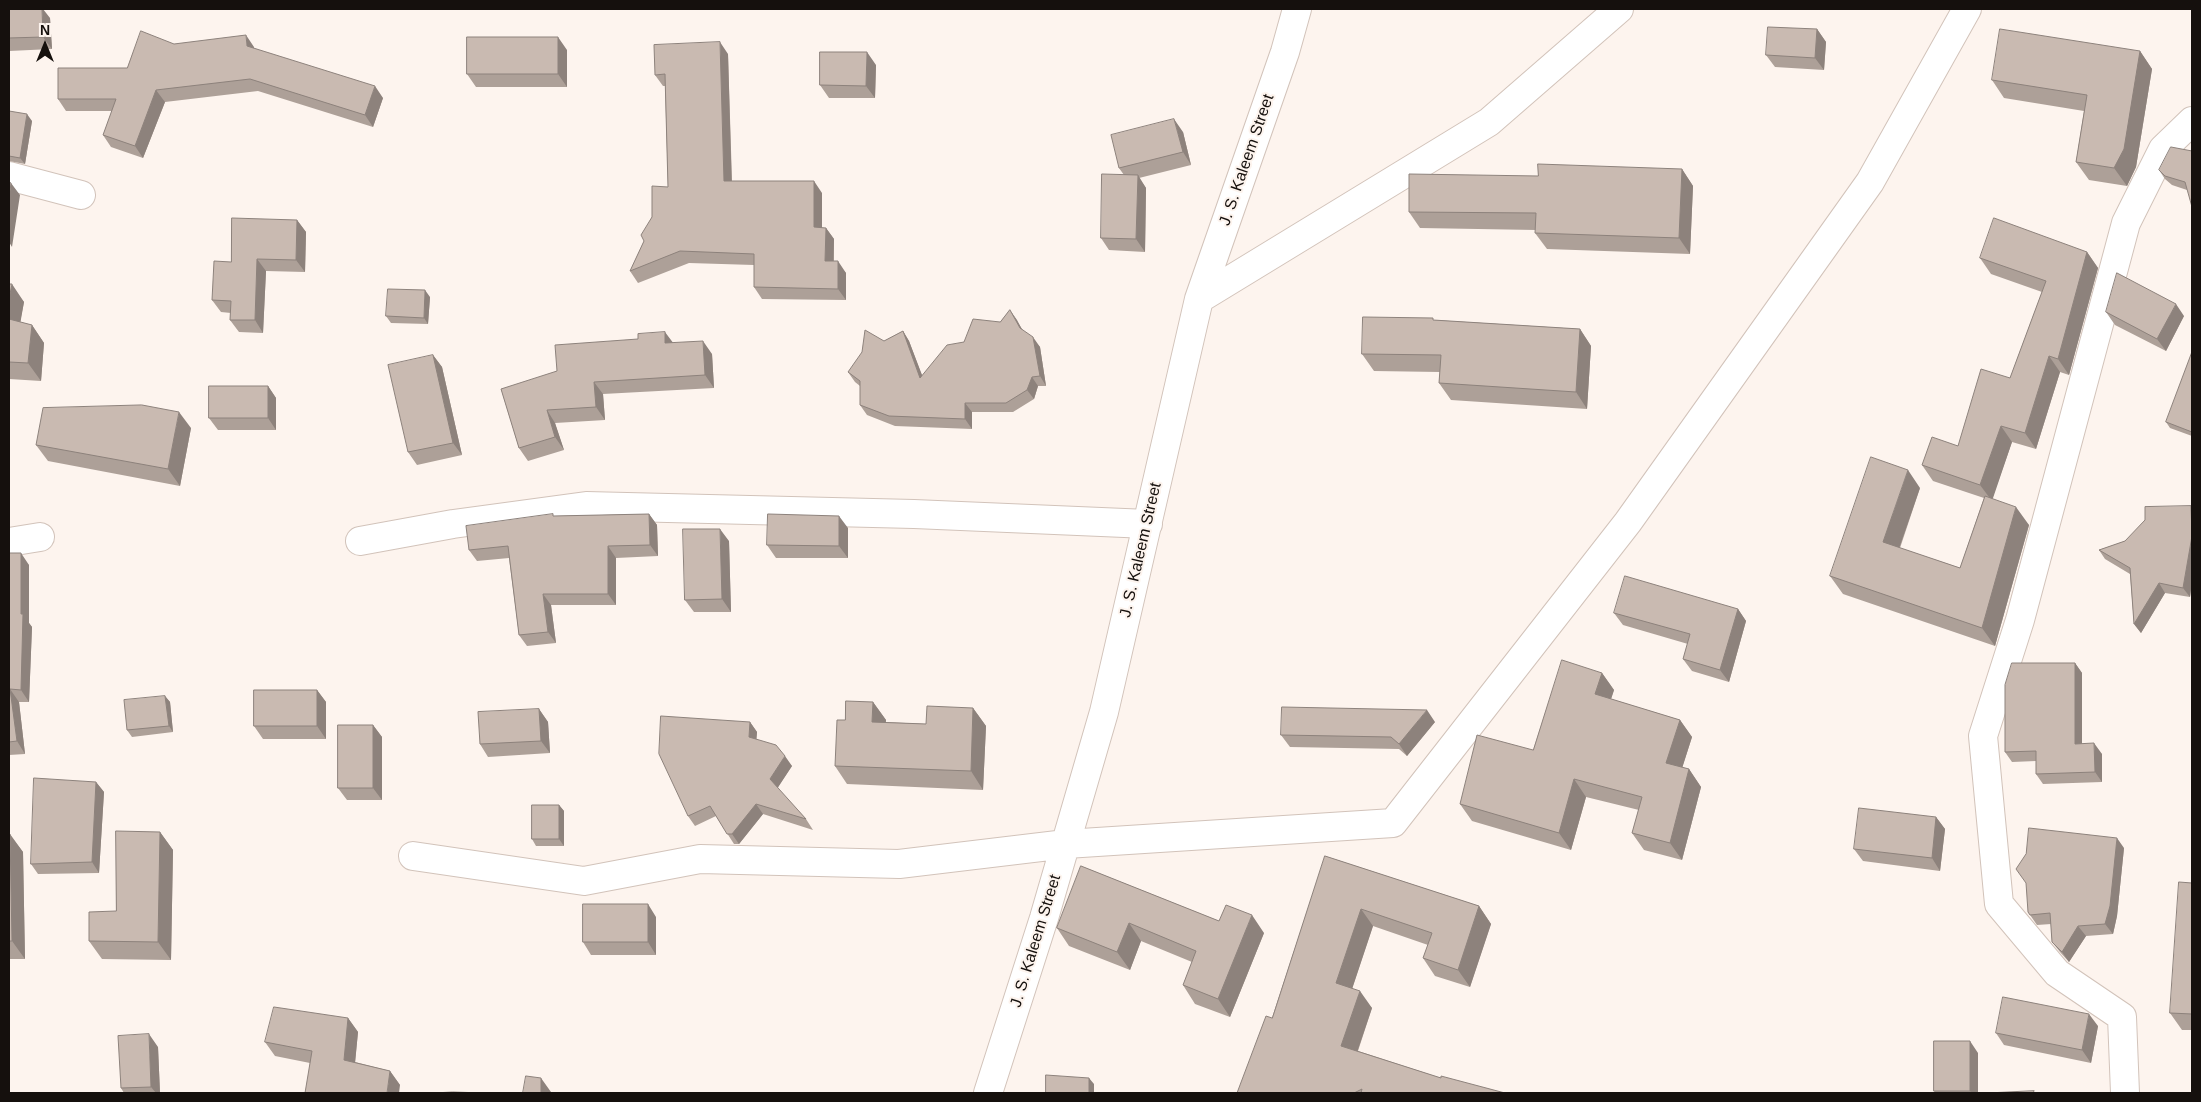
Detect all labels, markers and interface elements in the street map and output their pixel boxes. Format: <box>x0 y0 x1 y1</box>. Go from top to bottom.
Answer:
north arrow <box>20 20 70 70</box>
text: N <box>40 22 50 38</box>
street label: J. S. Kaleem Street <box>1215 92 1279 228</box>
street label: J. S. Kaleem Street <box>1116 481 1166 619</box>
street label: J. S. Kaleem Street <box>1007 872 1065 1010</box>

